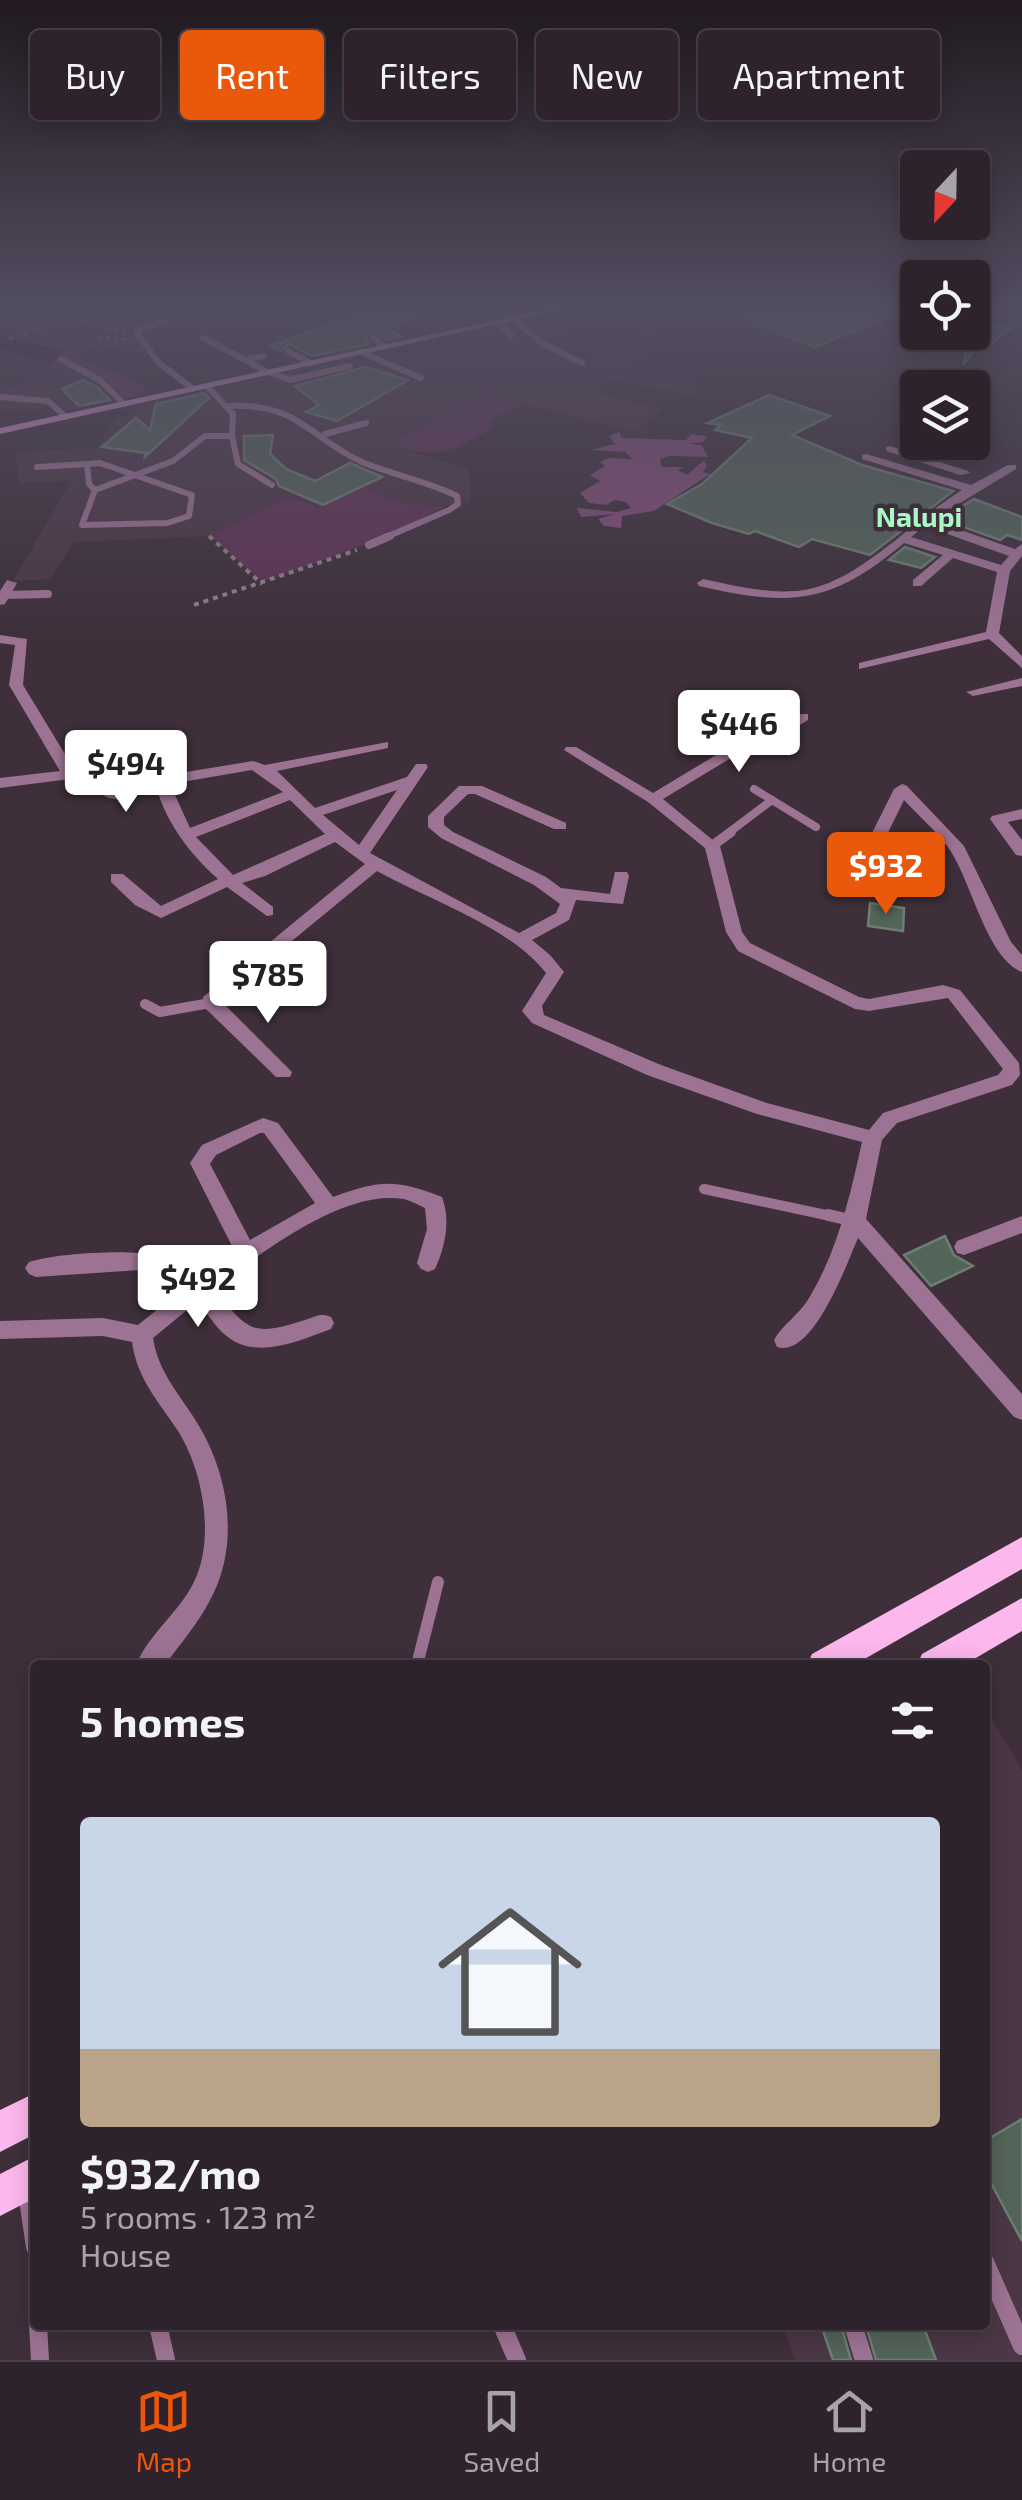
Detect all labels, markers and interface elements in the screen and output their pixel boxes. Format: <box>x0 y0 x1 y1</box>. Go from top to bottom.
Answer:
chip: Buy <box>30 30 160 120</box>
chip: Rent <box>180 30 324 120</box>
chip: Filters <box>344 30 516 120</box>
chip: New <box>536 30 678 120</box>
chip: Apartment <box>698 30 940 120</box>
north arrow <box>900 150 990 240</box>
map controls <box>900 150 990 460</box>
button: locate <box>900 260 990 350</box>
button: layers <box>900 370 990 460</box>
district label: Nalupi <box>876 499 962 533</box>
pin: $446 <box>680 690 798 775</box>
text: $446 <box>700 703 778 741</box>
pin: $494 <box>67 730 185 815</box>
text: $494 <box>87 743 165 781</box>
pin: $932 <box>827 832 945 917</box>
text: $932 <box>849 845 923 883</box>
pin: $785 <box>209 941 327 1026</box>
text: $785 <box>231 954 305 992</box>
pin: $492 <box>139 1245 257 1330</box>
text: $492 <box>160 1258 236 1296</box>
icon: filters <box>885 1693 940 1748</box>
text: 5 homes <box>80 1695 245 1745</box>
icon: home <box>420 1882 600 2062</box>
text: $932/mo <box>80 2147 261 2197</box>
text: 5 rooms · 123 m² <box>80 2197 316 2235</box>
text: House <box>80 2235 171 2273</box>
tab: Map <box>136 2384 192 2478</box>
tab: Saved <box>464 2384 540 2478</box>
tab: Home <box>812 2384 886 2478</box>

